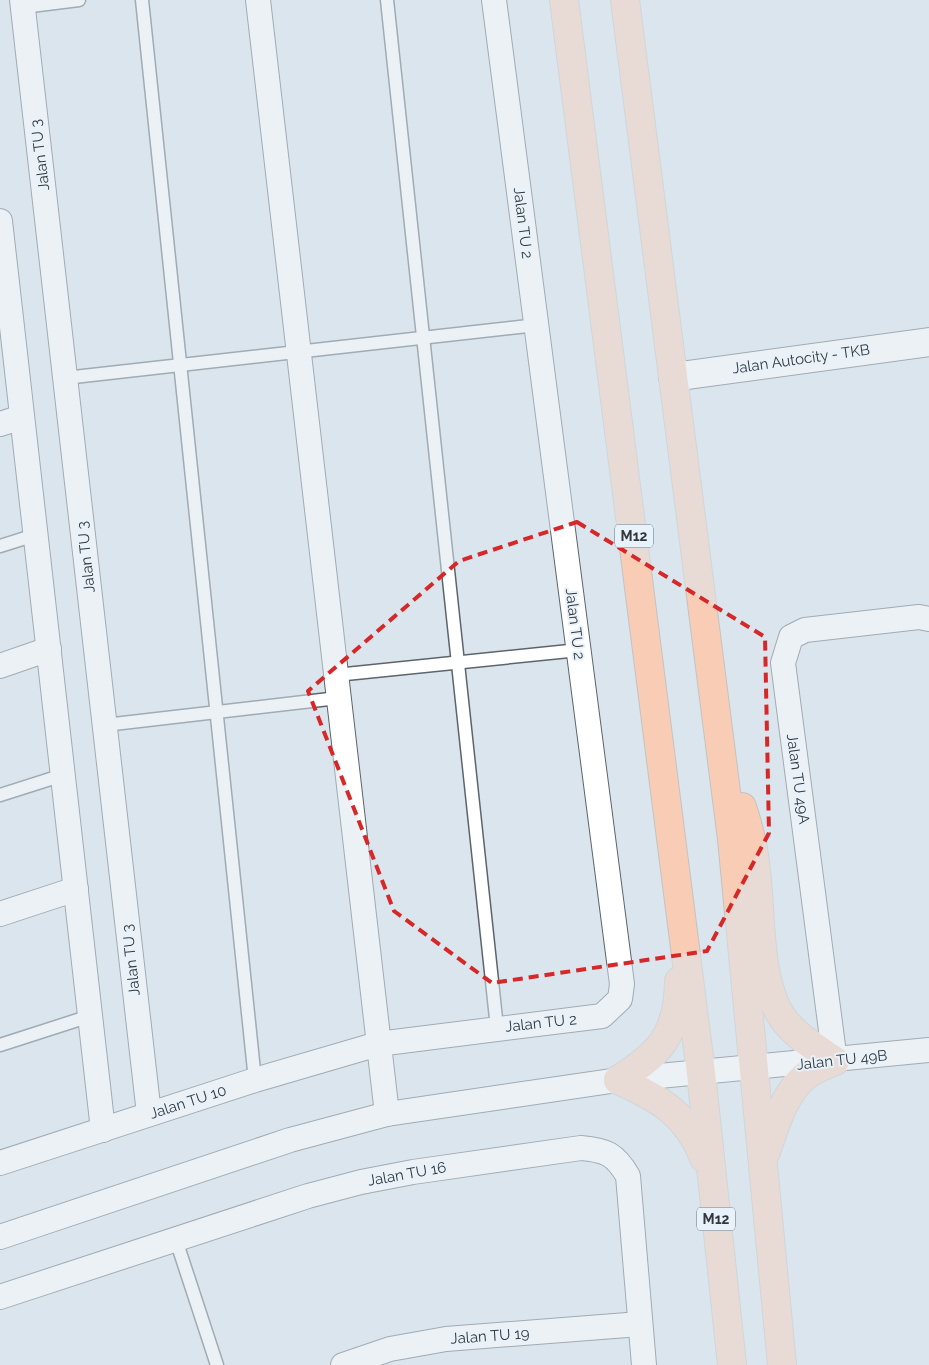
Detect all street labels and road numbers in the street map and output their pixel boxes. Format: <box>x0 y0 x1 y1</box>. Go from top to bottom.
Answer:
street label: Jalan TU 3 <box>27 118 53 192</box>
street label: Jalan TU 2 <box>510 186 536 260</box>
street label: Jalan Autocity - TKB <box>731 340 871 378</box>
street label: Jalan TU 3 <box>73 520 99 594</box>
road number: M12 <box>615 524 653 548</box>
street label: Jalan TU 2 <box>562 587 588 661</box>
street label: Jalan TU 49A <box>783 733 813 825</box>
street label: Jalan TU 3 <box>118 923 144 997</box>
street label: Jalan TU 2 <box>504 1010 578 1036</box>
street label: Jalan TU 49B <box>796 1046 888 1074</box>
street label: Jalan TU 10 <box>147 1081 229 1123</box>
street label: Jalan TU 16 <box>366 1158 448 1190</box>
road number: M12 <box>697 1208 735 1230</box>
street label: Jalan TU 19 <box>450 1324 530 1348</box>

